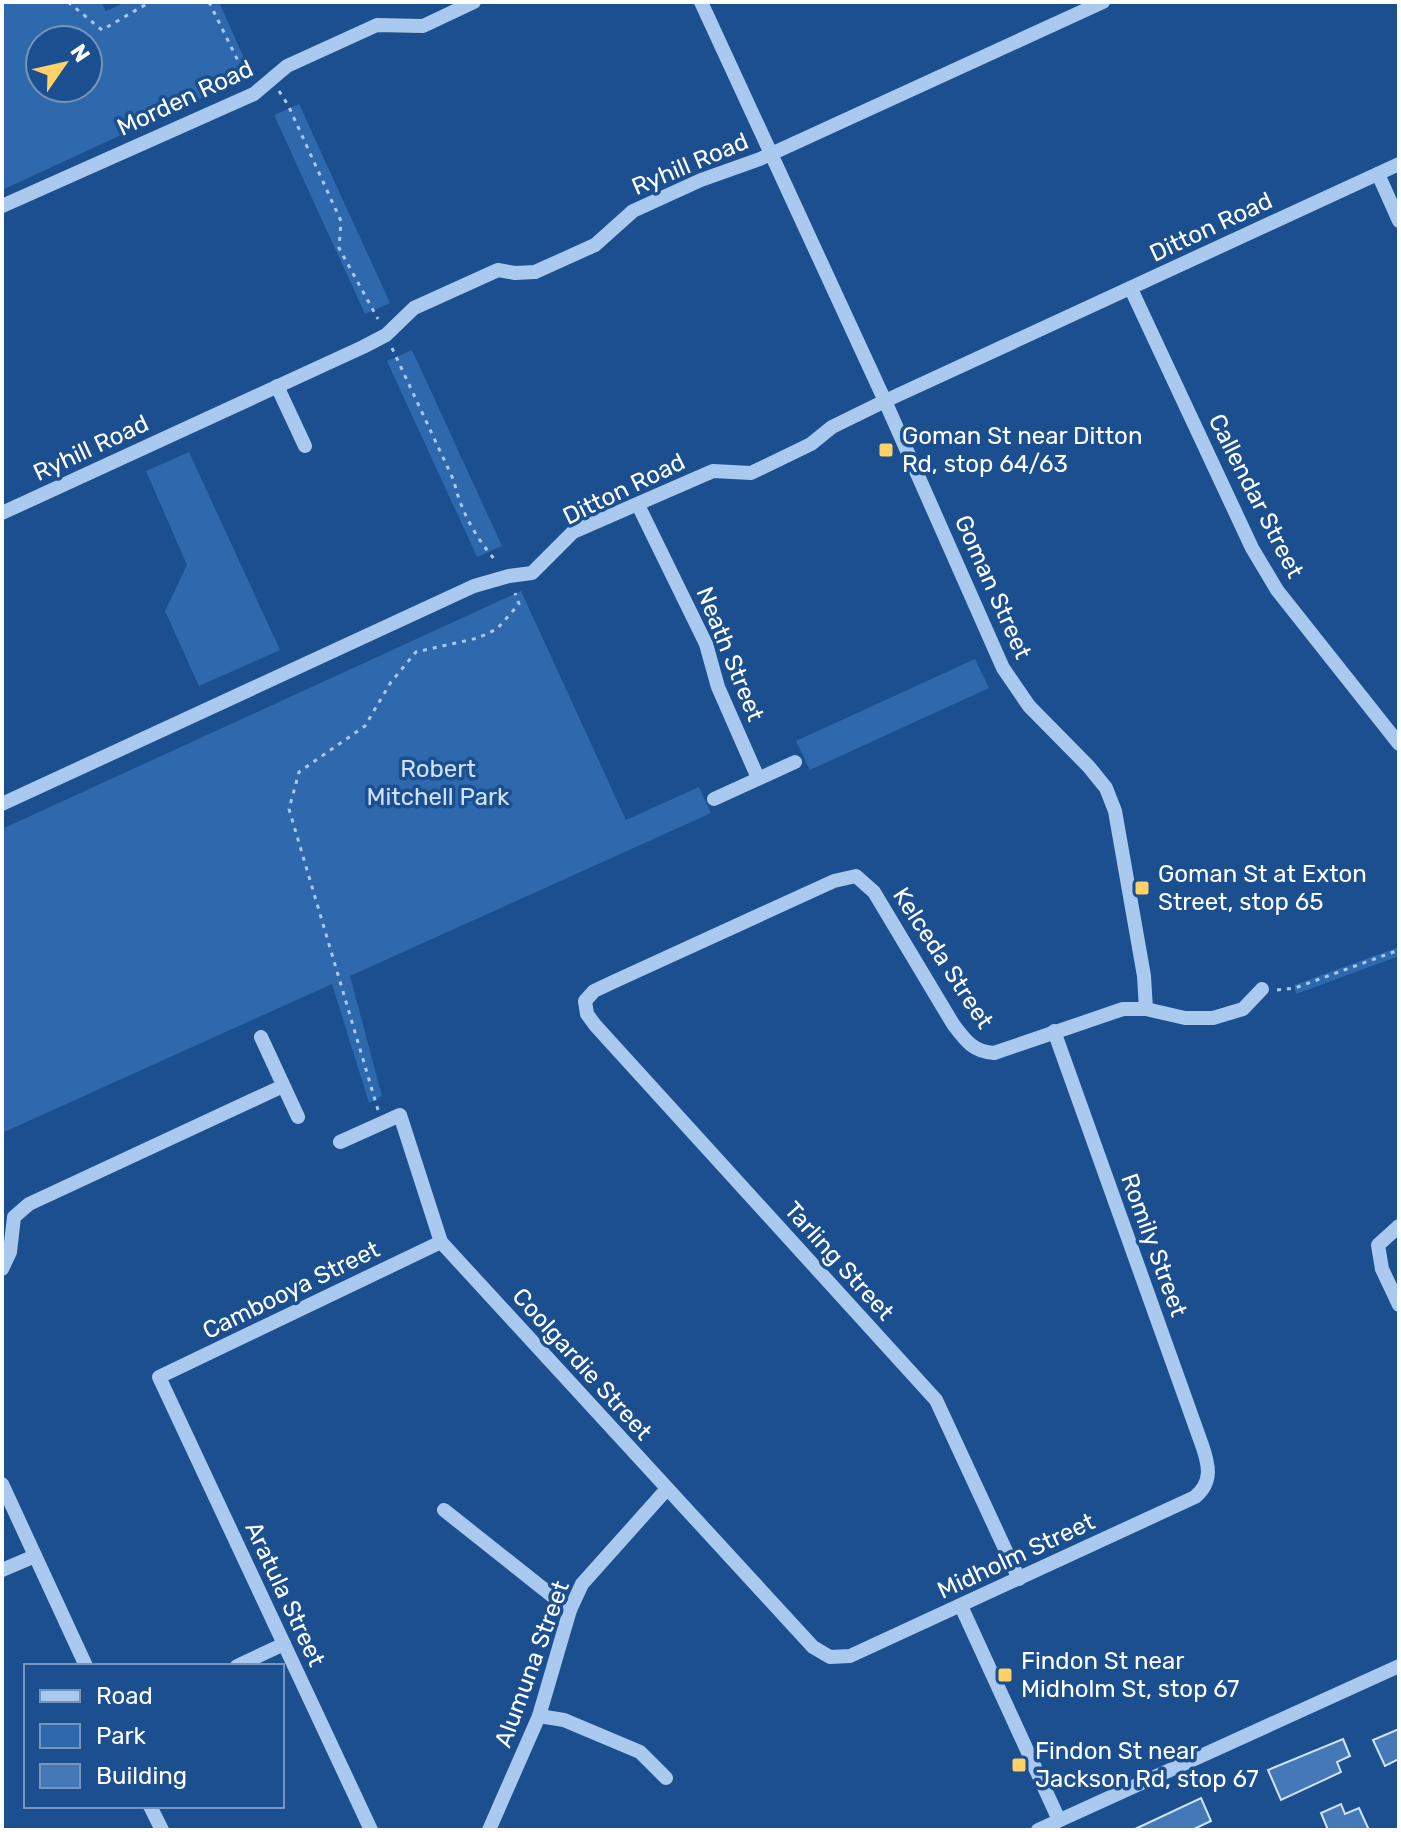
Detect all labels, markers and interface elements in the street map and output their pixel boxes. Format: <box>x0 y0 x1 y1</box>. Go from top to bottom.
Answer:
north arrow <box>24 24 104 104</box>
text: N <box>65 39 96 67</box>
street label: Morden Road <box>113 54 257 142</box>
street label: Ryhill Road <box>628 127 752 201</box>
street label: Ditton Road <box>1145 186 1277 268</box>
street label: Ryhill Road <box>29 409 153 487</box>
street label: Callendar Street <box>1203 409 1309 583</box>
place label: Goman St near Ditton Rd, stop 64/63 <box>902 422 1142 478</box>
marker: Goman St near Ditton Rd, stop 64/63 <box>877 441 895 459</box>
street label: Ditton Road <box>558 447 690 531</box>
street label: Goman Street <box>949 511 1037 663</box>
street label: Neath Street <box>690 583 770 725</box>
park label: Robert Mitchell Park <box>366 755 510 811</box>
place label: Goman St at Exton Street, stop 65 <box>1158 860 1367 916</box>
marker: Goman St at Exton Street, stop 65 <box>1133 879 1151 897</box>
street label: Kelceda Street <box>887 882 999 1034</box>
street label: Romily Street <box>1115 1170 1193 1320</box>
street label: Tarling Street <box>778 1196 900 1326</box>
street label: Cambooya Street <box>198 1235 384 1345</box>
street label: Coolgardie Street <box>506 1282 658 1446</box>
street label: Midholm Street <box>933 1507 1099 1605</box>
street label: Aratula Street <box>239 1517 331 1671</box>
street label: Alumuna Street <box>489 1577 575 1751</box>
place label: Findon St near Midholm St, stop 67 <box>1021 1647 1239 1703</box>
legend <box>24 1664 284 1808</box>
marker: Findon St near Midholm St, stop 67 <box>996 1666 1014 1684</box>
text: Road <box>96 1682 153 1710</box>
text: Park <box>96 1722 147 1750</box>
place label: Findon St near Jackson Rd, stop 67 <box>1035 1737 1259 1793</box>
marker: Findon St near Jackson Rd, stop 67 <box>1010 1756 1028 1774</box>
text: Building <box>96 1762 187 1790</box>

